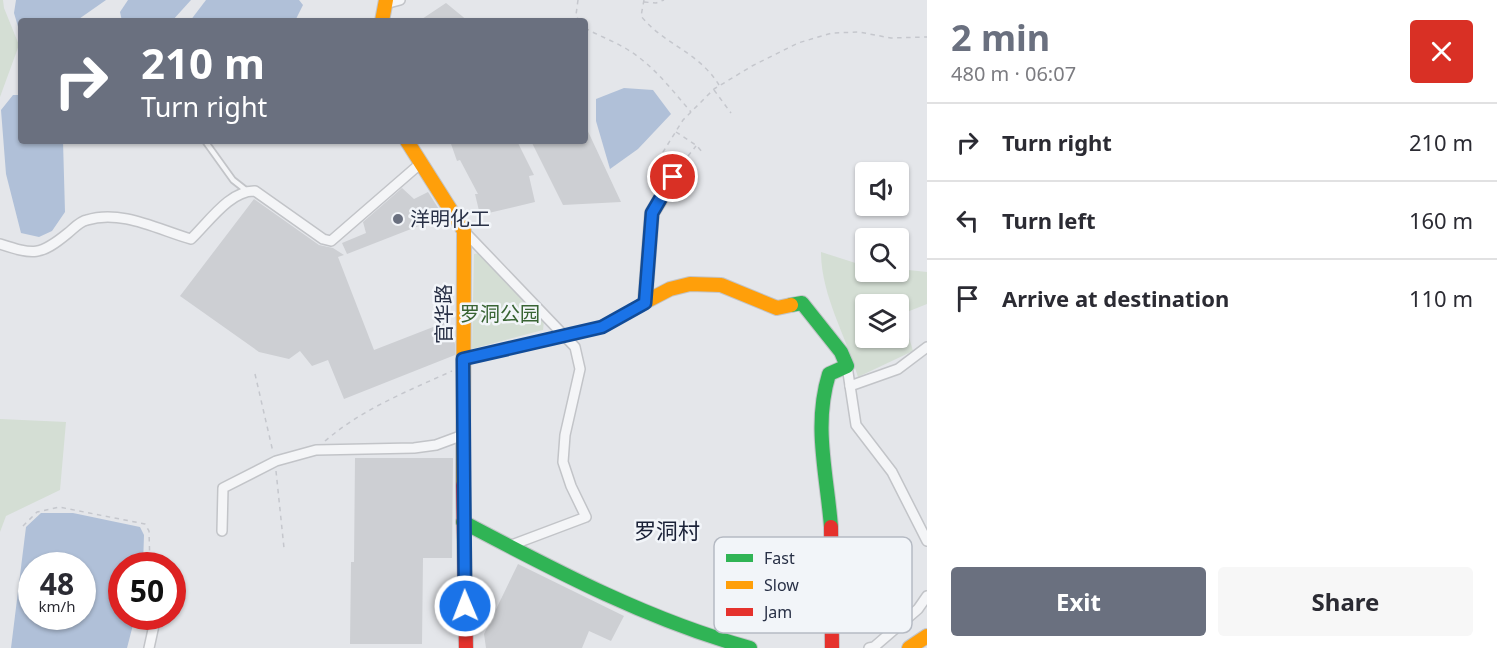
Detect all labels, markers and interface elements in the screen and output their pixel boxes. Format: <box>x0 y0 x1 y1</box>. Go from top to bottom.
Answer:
text: 2 min <box>951 13 1050 62</box>
button: close <box>1410 20 1473 83</box>
text: 210 m <box>141 34 265 91</box>
icon: right <box>42 42 120 120</box>
text: 480 m · 06:07 <box>951 60 1076 87</box>
text: Turn right <box>141 88 267 125</box>
icon: right <box>951 126 984 159</box>
text: Turn right <box>1002 127 1112 157</box>
text: 210 m <box>1409 127 1473 157</box>
pin <box>647 151 698 202</box>
icon: arrive <box>656 160 689 193</box>
map controls <box>855 162 909 348</box>
button: sound <box>855 162 909 216</box>
icon: left <box>951 204 984 237</box>
place label: 洋明化工 <box>410 205 490 232</box>
text: Turn left <box>1002 205 1096 235</box>
text: 160 m <box>1409 205 1473 235</box>
marker: 洋明化工 <box>391 212 405 226</box>
button: search <box>855 228 909 282</box>
icon: arrive <box>951 282 984 315</box>
text: Arrive at destination <box>1002 283 1229 313</box>
text: 110 m <box>1409 283 1473 313</box>
street label: 官华路 <box>430 284 457 344</box>
button: layers <box>855 294 909 348</box>
park label: 罗洞公园 <box>460 300 540 327</box>
district label: 罗洞村 <box>634 515 700 545</box>
legend <box>714 537 912 633</box>
text: Fast <box>764 547 795 569</box>
speed limit sign: 50 <box>108 552 186 630</box>
text: 48 <box>40 563 74 604</box>
button: Exit <box>951 567 1206 636</box>
button: Share <box>1218 567 1473 636</box>
position arrow <box>433 574 497 638</box>
text: Slow <box>764 574 799 596</box>
text: km/h <box>39 596 75 616</box>
text: Jam <box>762 601 792 623</box>

